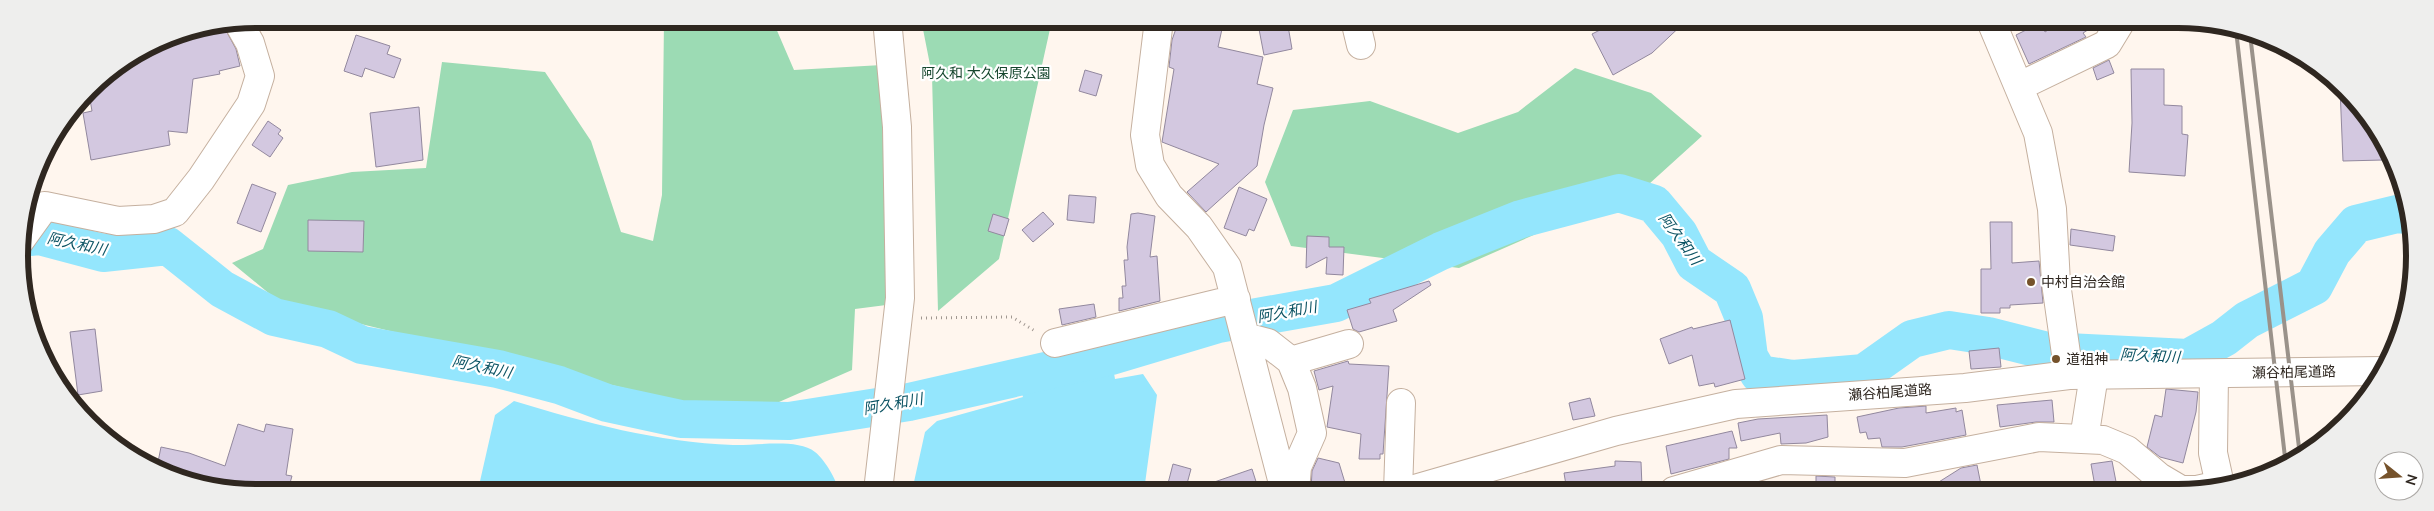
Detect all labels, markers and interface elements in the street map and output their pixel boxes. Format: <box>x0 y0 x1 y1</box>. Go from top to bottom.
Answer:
park label: 阿久和 大久保原公園 <box>921 64 1051 82</box>
water label: 阿久和川 <box>1655 209 1707 270</box>
water label: 阿久和川 <box>46 228 110 259</box>
place label: 中村自治会館 <box>2041 273 2125 291</box>
marker: 中村自治会館 <box>2025 276 2037 288</box>
water label: 阿久和川 <box>1256 297 1320 326</box>
water label: 阿久和川 <box>2120 344 2182 367</box>
place label: 道祖神 <box>2066 350 2108 368</box>
water label: 阿久和川 <box>451 351 515 382</box>
marker: 道祖神 <box>2050 353 2062 365</box>
street label: 瀬谷柏尾道路 <box>2252 362 2336 382</box>
street label: 瀬谷柏尾道路 <box>1847 380 1933 404</box>
water label: 阿久和川 <box>862 389 926 418</box>
north arrow <box>2374 451 2424 501</box>
text: N <box>2401 472 2422 487</box>

